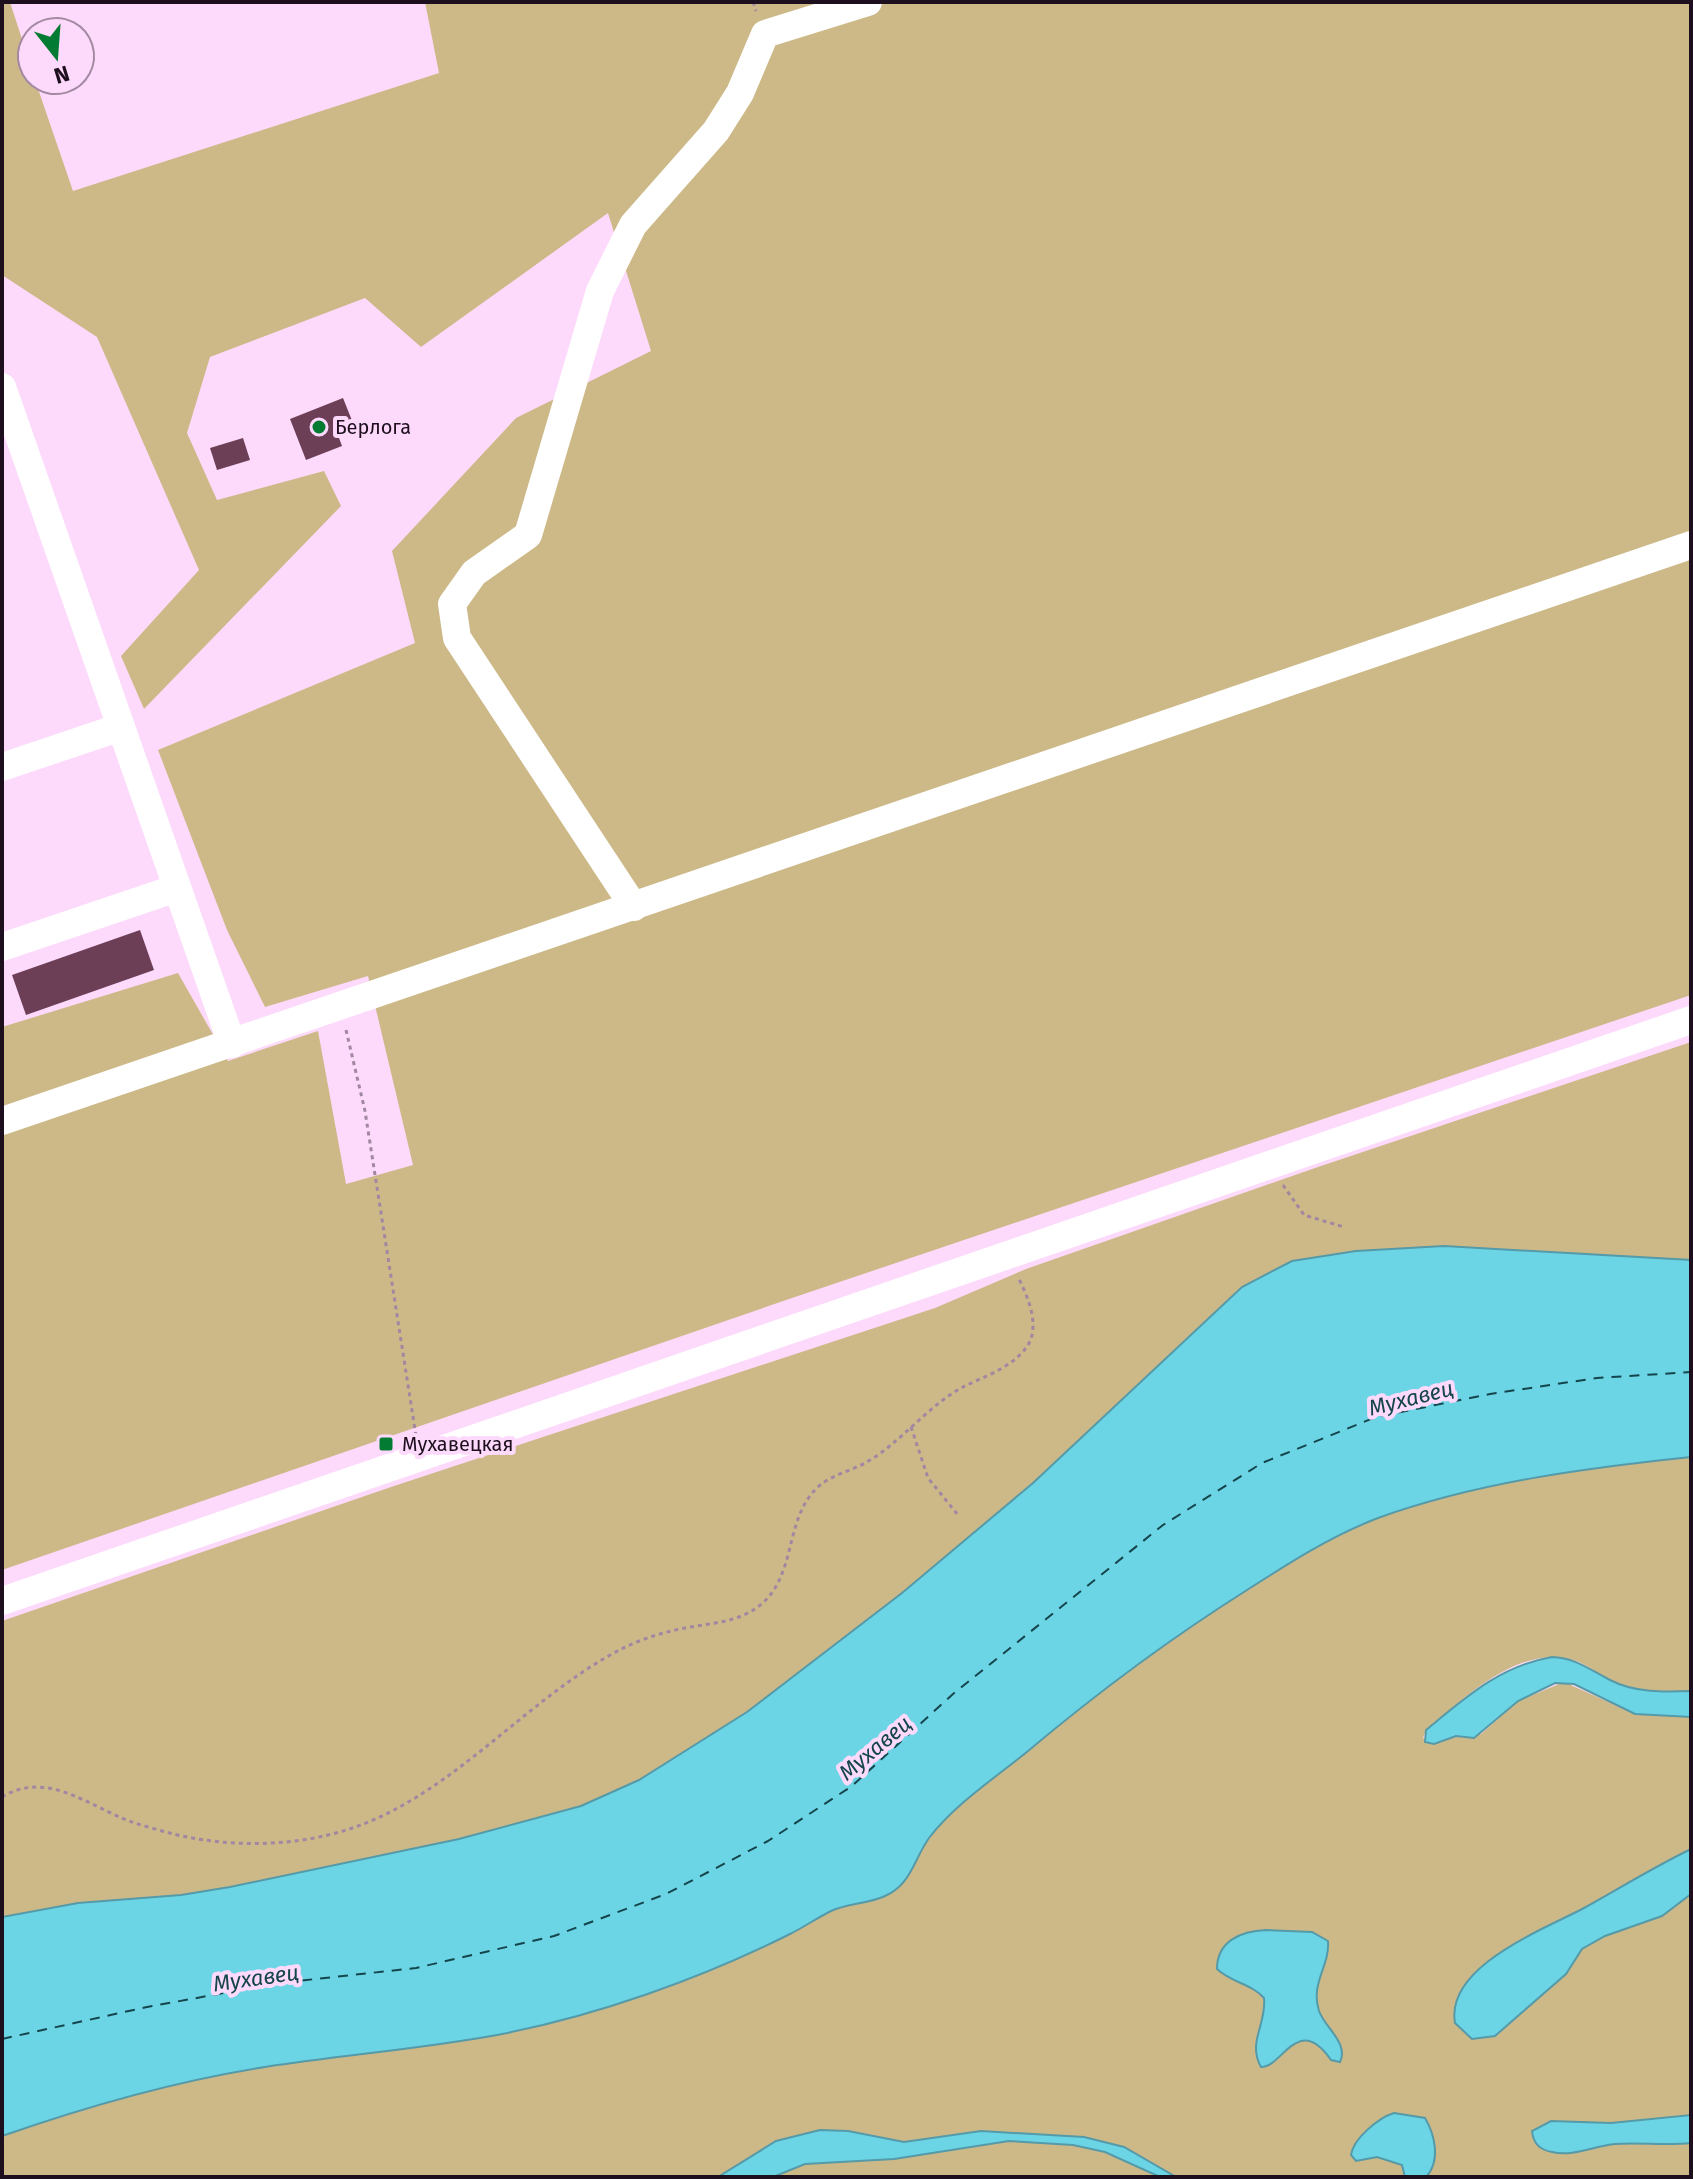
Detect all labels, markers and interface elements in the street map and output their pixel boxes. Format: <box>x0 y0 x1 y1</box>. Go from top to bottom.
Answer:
north arrow <box>16 16 96 96</box>
text: N <box>51 60 73 90</box>
place label: Берлога <box>335 415 411 439</box>
marker: Берлога <box>310 418 328 436</box>
water label: Мухавец <box>1366 1374 1456 1422</box>
place label: Мухавецкая <box>402 1432 513 1456</box>
marker: Мухавецкая <box>377 1435 395 1453</box>
water label: Мухавец <box>833 1710 917 1786</box>
water label: Мухавец <box>211 1959 301 1997</box>

